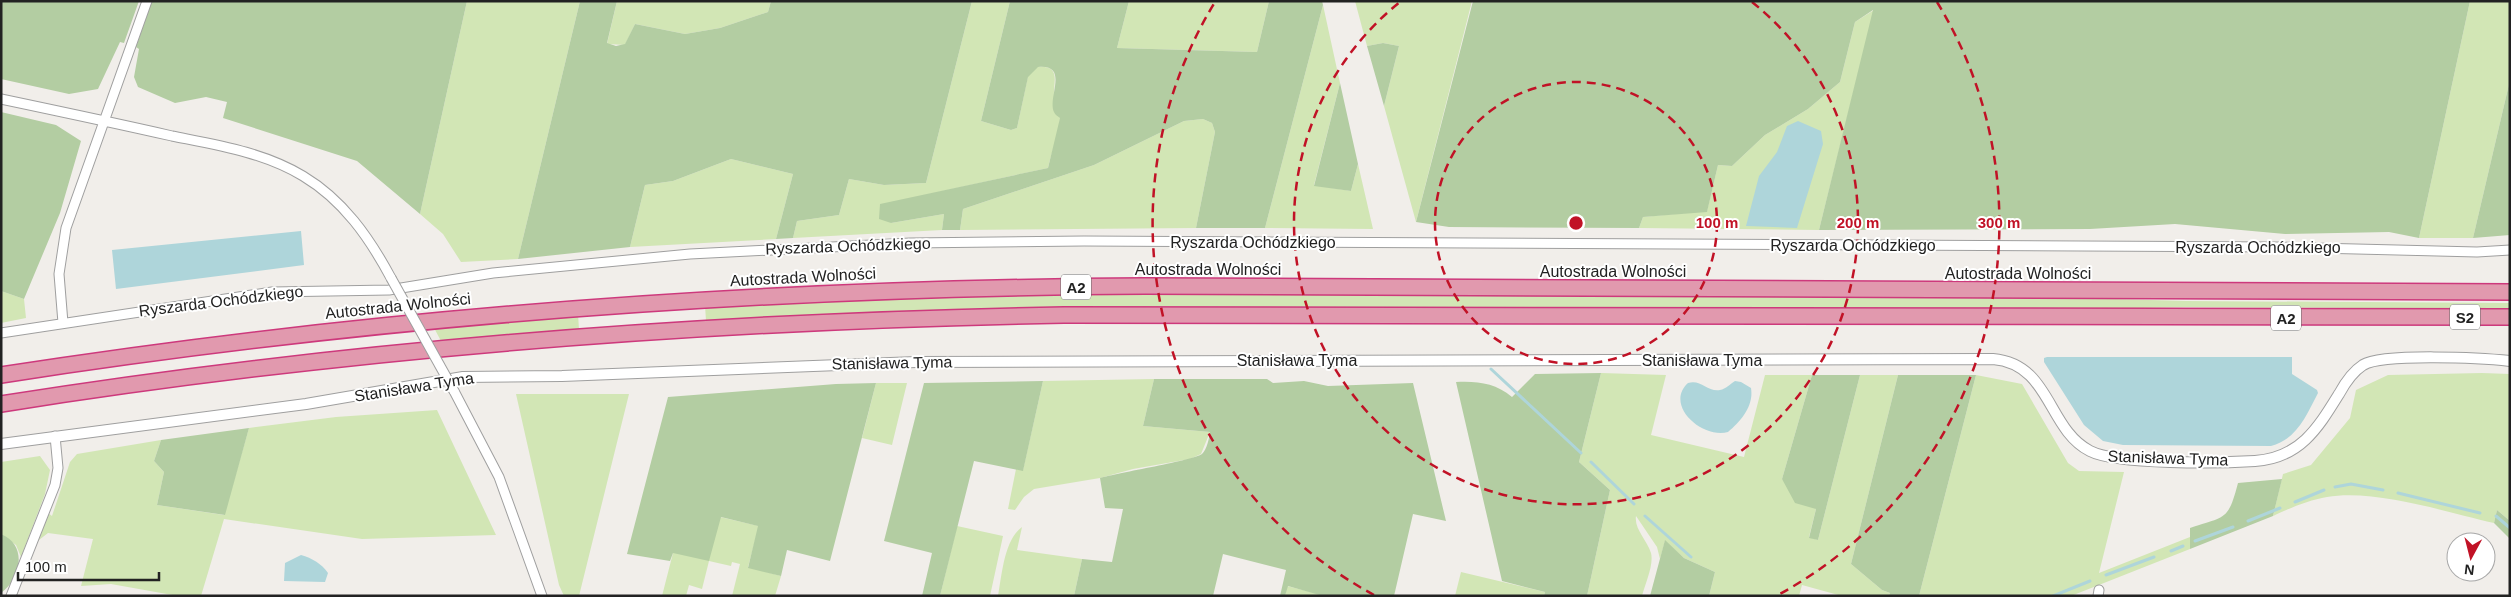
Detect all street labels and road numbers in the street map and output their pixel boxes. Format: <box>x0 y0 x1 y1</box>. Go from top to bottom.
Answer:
street label: Ryszarda Ochódzkiego <box>1170 234 1336 251</box>
street label: Ryszarda Ochódzkiego <box>765 235 931 257</box>
street label: Ryszarda Ochódzkiego <box>1770 237 1936 254</box>
street label: Ryszarda Ochódzkiego <box>2175 239 2341 256</box>
street label: Autostrada Wolności <box>1135 261 1281 278</box>
street label: Autostrada Wolności <box>1540 263 1686 280</box>
street label: Autostrada Wolności <box>729 265 877 289</box>
street label: Autostrada Wolności <box>1945 265 2091 282</box>
road number: A2 <box>1061 274 1091 300</box>
street label: Ryszarda Ochódzkiego <box>138 282 304 320</box>
street label: Autostrada Wolności <box>324 290 472 322</box>
road number: S2 <box>2450 304 2480 330</box>
road number: A2 <box>2271 306 2301 330</box>
street label: Stanisława Tyma <box>1237 352 1357 369</box>
street label: Stanisława Tyma <box>1642 352 1762 369</box>
street label: Stanisława Tyma <box>832 353 953 373</box>
street label: Stanisława Tyma <box>353 369 475 405</box>
street label: Stanisława Tyma <box>2107 447 2229 469</box>

